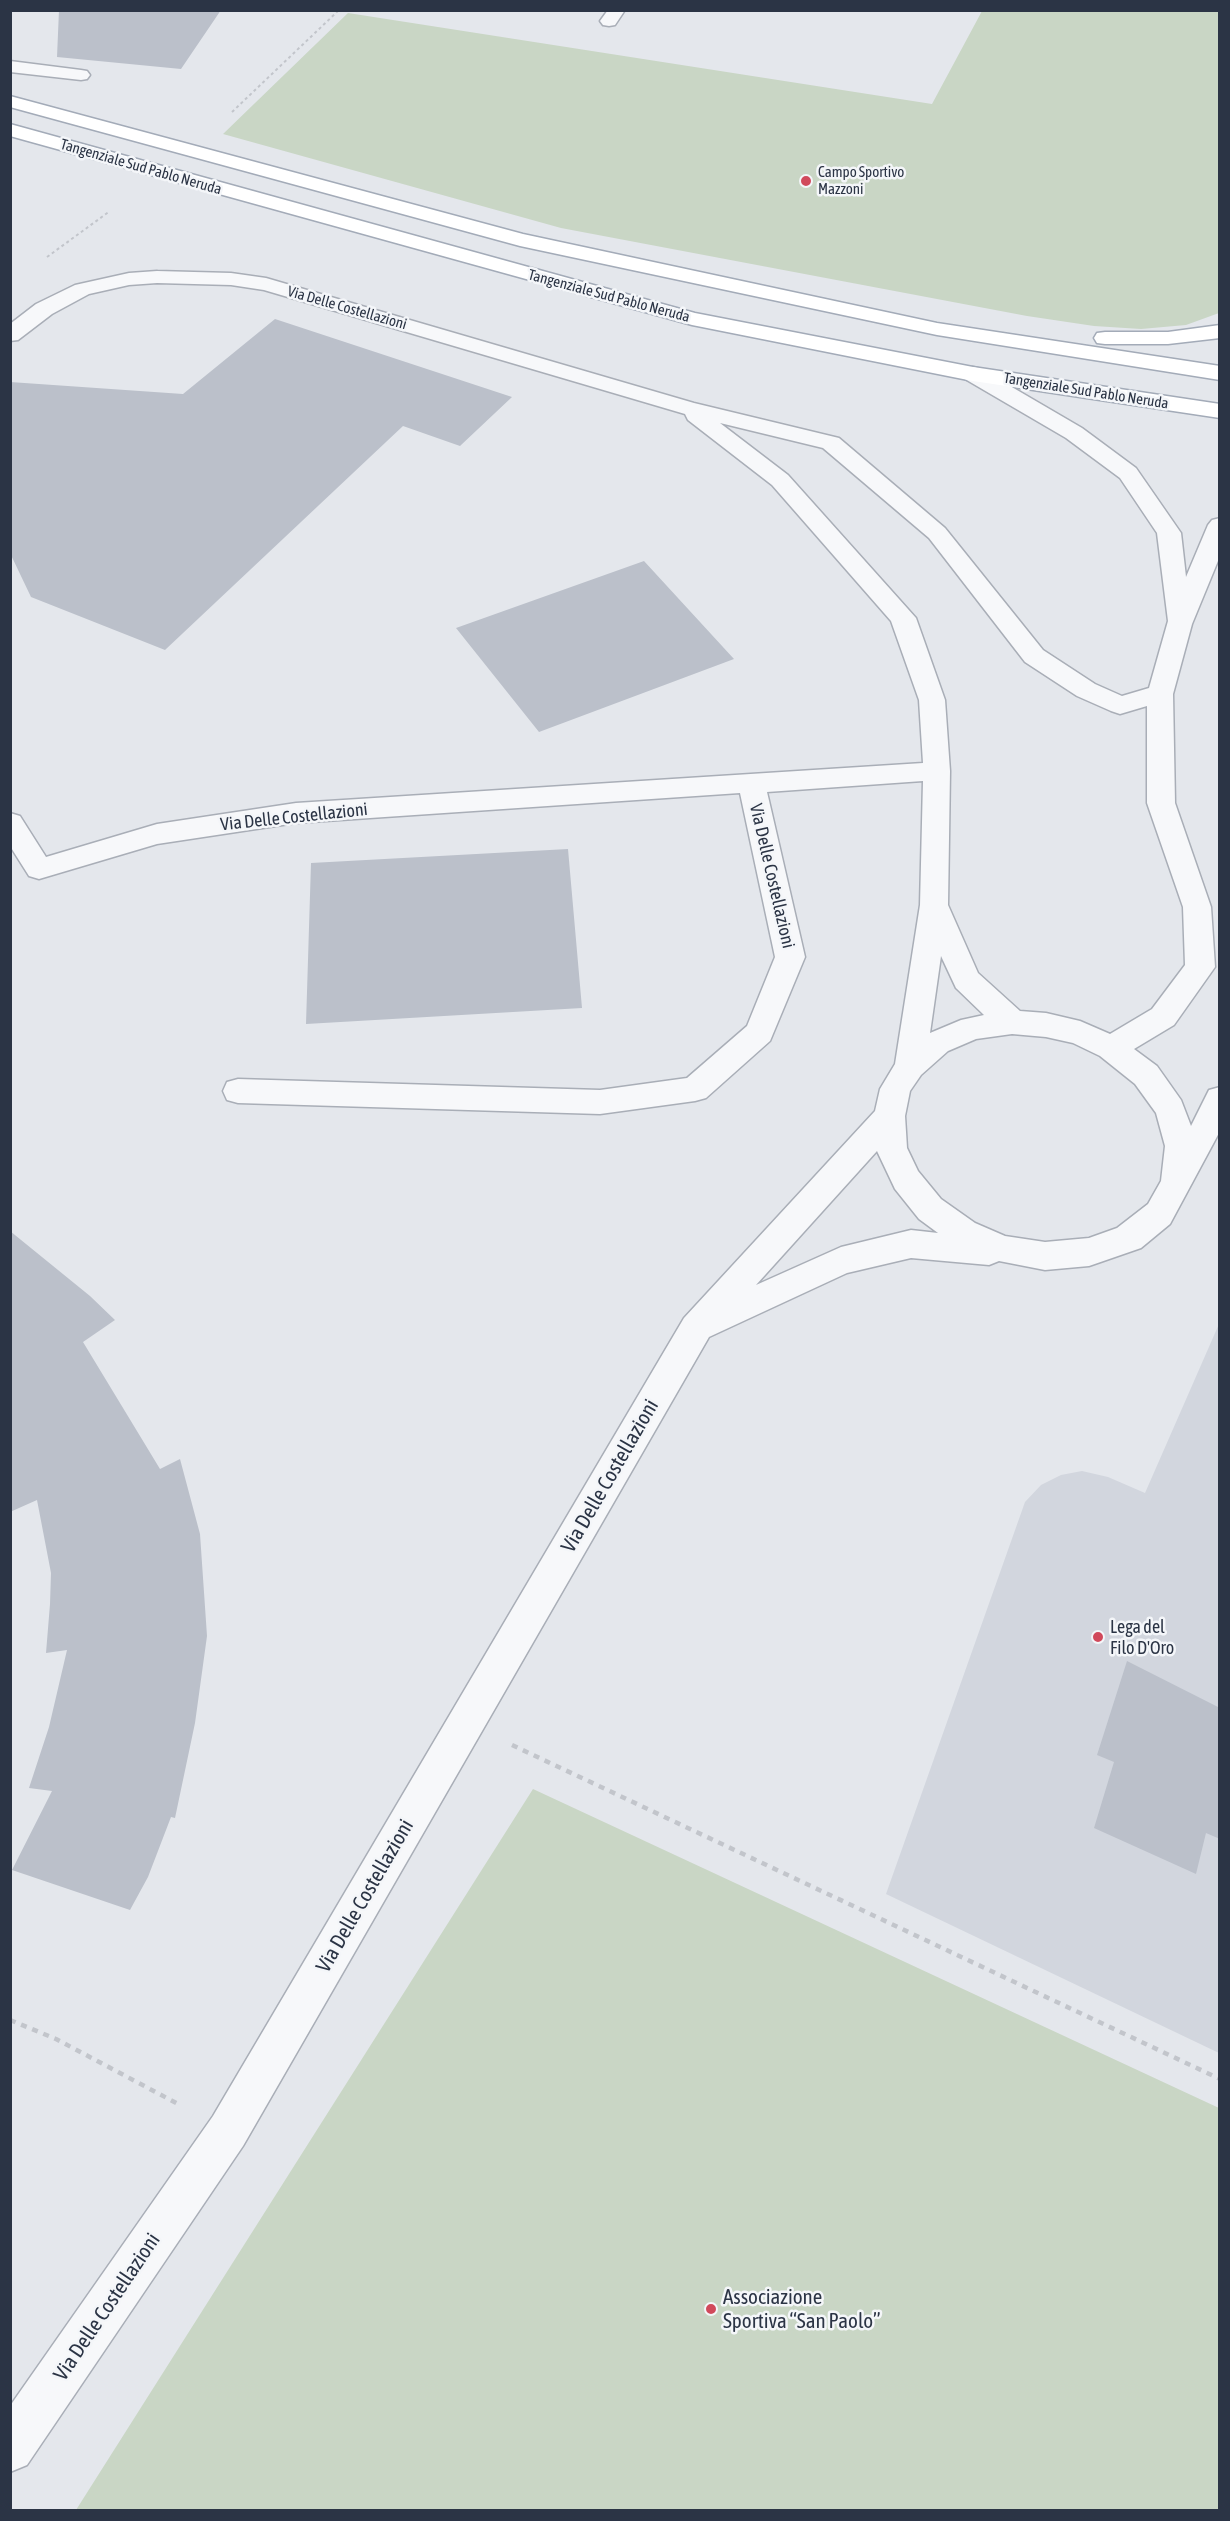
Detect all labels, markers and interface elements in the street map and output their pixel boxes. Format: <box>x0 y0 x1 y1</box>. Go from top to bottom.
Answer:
street label: Tangenziale Sud Pablo Neruda <box>58 135 224 199</box>
place label: Campo Sportivo Mazzoni <box>818 163 904 198</box>
marker: Campo Sportivo Mazzoni <box>799 174 813 188</box>
street label: Tangenziale Sud Pablo Neruda <box>526 266 692 326</box>
street label: Via Delle Costellazioni <box>285 282 409 334</box>
street label: Tangenziale Sud Pablo Neruda <box>1002 369 1170 413</box>
street label: Via Delle Costellazioni <box>219 799 369 835</box>
street label: Via Delle Costellazioni <box>745 801 799 951</box>
street label: Via Delle Costellazioni <box>556 1395 664 1557</box>
place label: Lega del Filo D'Oro <box>1110 1616 1174 1658</box>
marker: Lega del Filo D'Oro <box>1091 1630 1105 1644</box>
street label: Via Delle Costellazioni <box>311 1815 419 1977</box>
street label: Via Delle Costellazioni <box>48 2228 166 2386</box>
place label: Associazione Sportiva “San Paolo” <box>723 2284 880 2334</box>
marker: Associazione Sportiva “San Paolo” <box>704 2302 718 2316</box>

